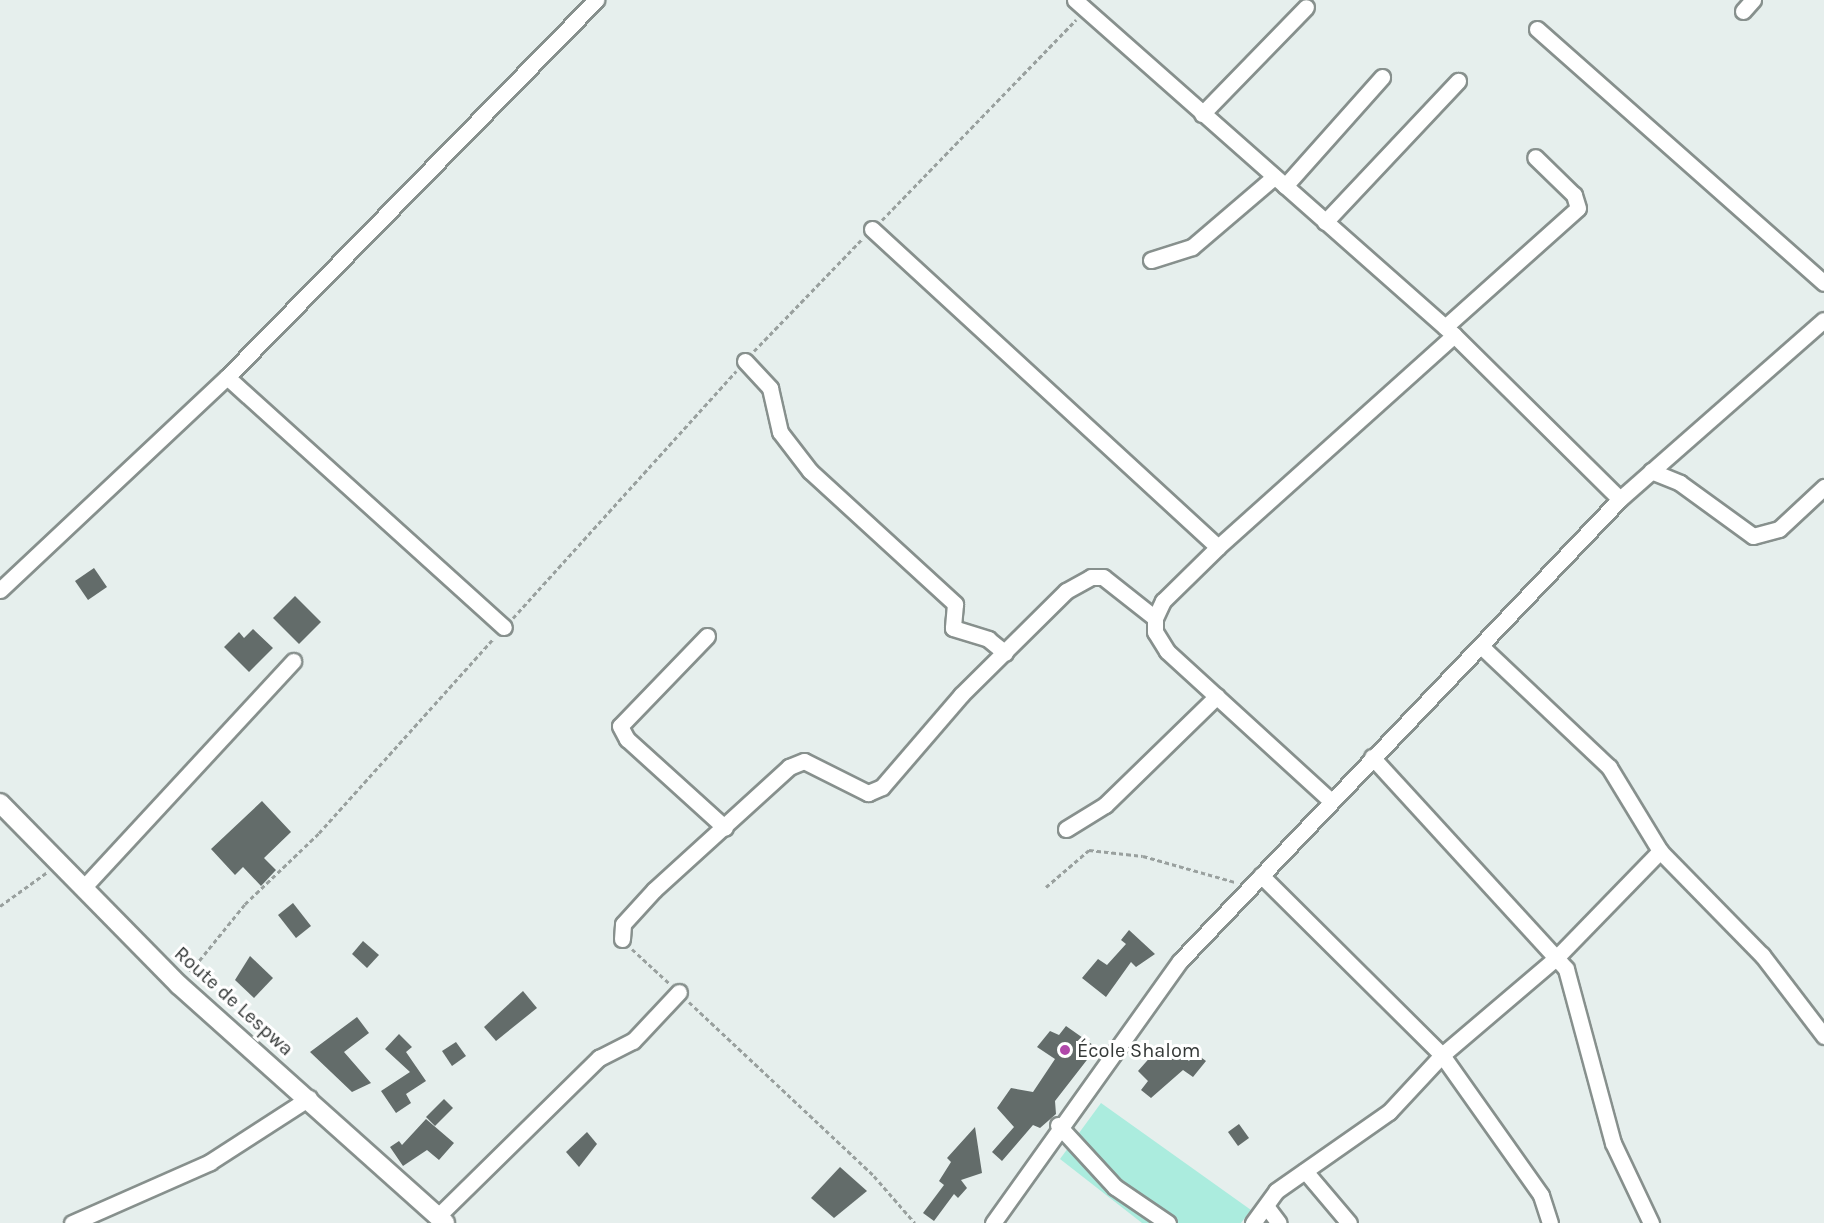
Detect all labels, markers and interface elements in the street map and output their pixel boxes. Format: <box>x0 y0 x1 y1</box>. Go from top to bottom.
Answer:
street label: Route de Lespwa <box>169 941 299 1061</box>
place label: École Shalom <box>1077 1038 1201 1062</box>
marker: École Shalom <box>1058 1043 1072 1057</box>

